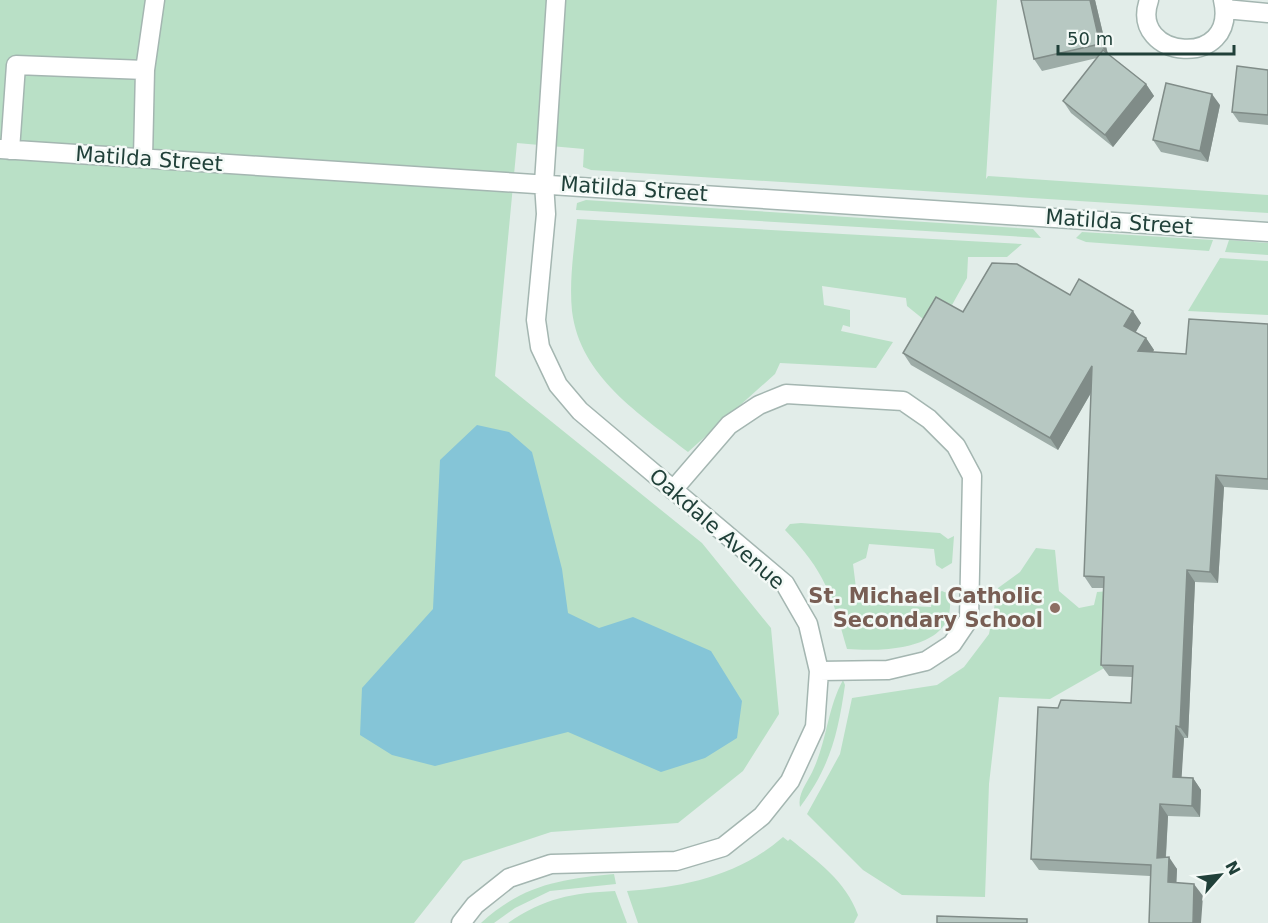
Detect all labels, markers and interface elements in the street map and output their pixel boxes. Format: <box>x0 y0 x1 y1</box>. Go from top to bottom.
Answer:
scale bar <box>1058 18 1234 56</box>
text: 50 m <box>1067 28 1113 49</box>
street label: Matilda Street <box>75 142 223 176</box>
street label: Matilda Street <box>560 172 708 206</box>
street label: Matilda Street <box>1045 205 1193 239</box>
street label: Oakdale Avenue <box>645 464 789 594</box>
place label: St. Michael Catholic Secondary School <box>808 584 1043 632</box>
marker: St. Michael Catholic Secondary School <box>1048 601 1062 615</box>
north arrow <box>1190 845 1250 905</box>
text: N <box>1221 858 1244 879</box>

